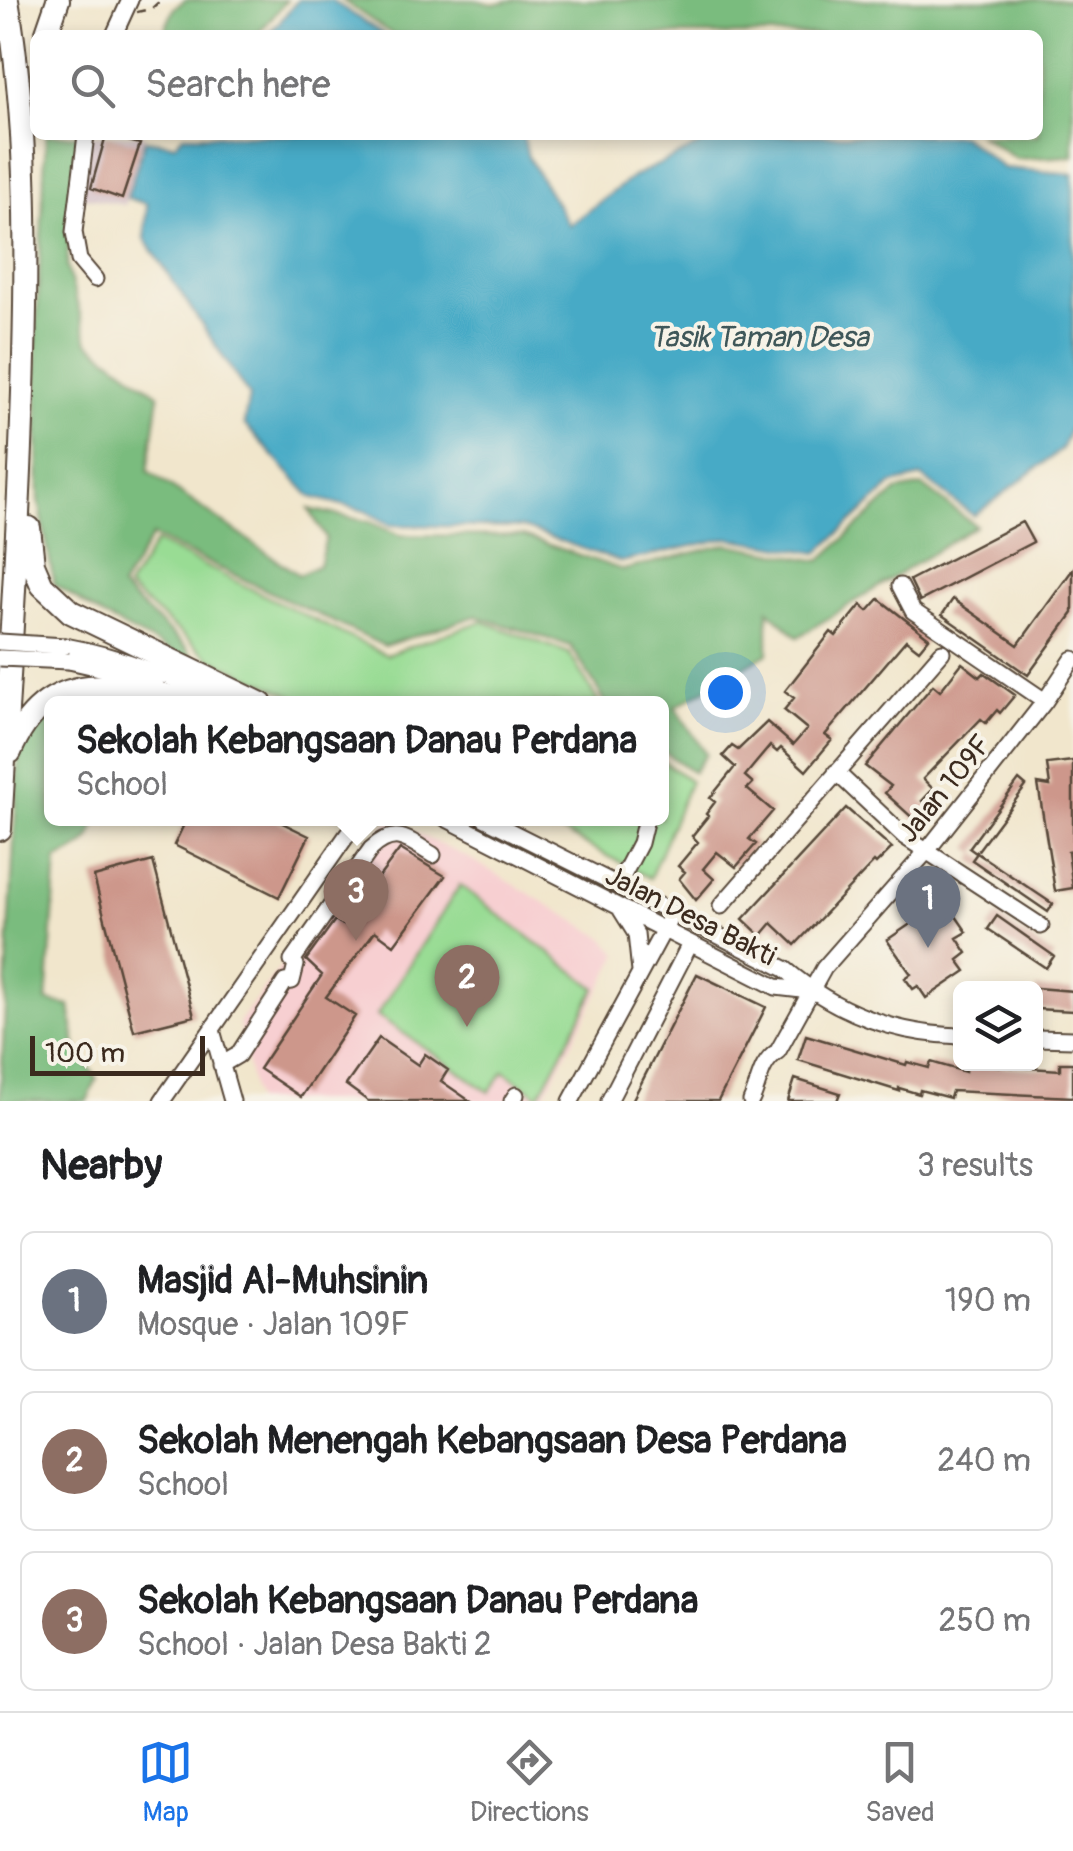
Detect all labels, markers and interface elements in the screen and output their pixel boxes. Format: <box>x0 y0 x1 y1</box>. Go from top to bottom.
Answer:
search box <box>30 30 1043 140</box>
icon: search <box>65 58 120 113</box>
text: Search here <box>145 61 331 109</box>
water label: Tasik Taman Desa <box>649 319 871 356</box>
your location <box>700 667 751 718</box>
popup <box>44 696 669 826</box>
text: Sekolah Kebangsaan Danau Perdana <box>76 717 637 765</box>
street label: Jalan 109F <box>891 728 999 850</box>
text: School <box>76 765 168 805</box>
pin: 3 <box>324 858 388 941</box>
street label: Jalan Desa Bakti <box>599 858 782 974</box>
pin: 1 <box>896 866 960 948</box>
pin: 2 <box>434 944 500 1027</box>
map controls <box>953 981 1043 1071</box>
button: layers <box>953 981 1043 1071</box>
scale bar <box>30 1031 205 1076</box>
text: 100 m <box>45 1036 125 1071</box>
text: Nearby <box>40 1140 162 1192</box>
text: 3 results <box>917 1146 1033 1186</box>
text: Masjid Al-Muhsinin <box>137 1257 428 1305</box>
text: 1 <box>68 1281 81 1321</box>
text: 190 m <box>945 1281 1031 1321</box>
text: Mosque · Jalan 109F <box>137 1305 410 1345</box>
text: Sekolah Menengah Kebangsaan Desa Perdana <box>137 1417 847 1465</box>
text: 2 <box>66 1441 83 1481</box>
text: 240 m <box>937 1441 1031 1481</box>
text: School <box>137 1465 229 1505</box>
text: Sekolah Kebangsaan Danau Perdana <box>137 1577 698 1625</box>
text: 3 <box>66 1601 83 1641</box>
text: 250 m <box>939 1601 1031 1641</box>
text: School · Jalan Desa Bakti 2 <box>137 1625 492 1665</box>
tab: Map <box>138 1735 193 1830</box>
tab: Directions <box>470 1735 589 1830</box>
tab: Saved <box>865 1735 935 1830</box>

